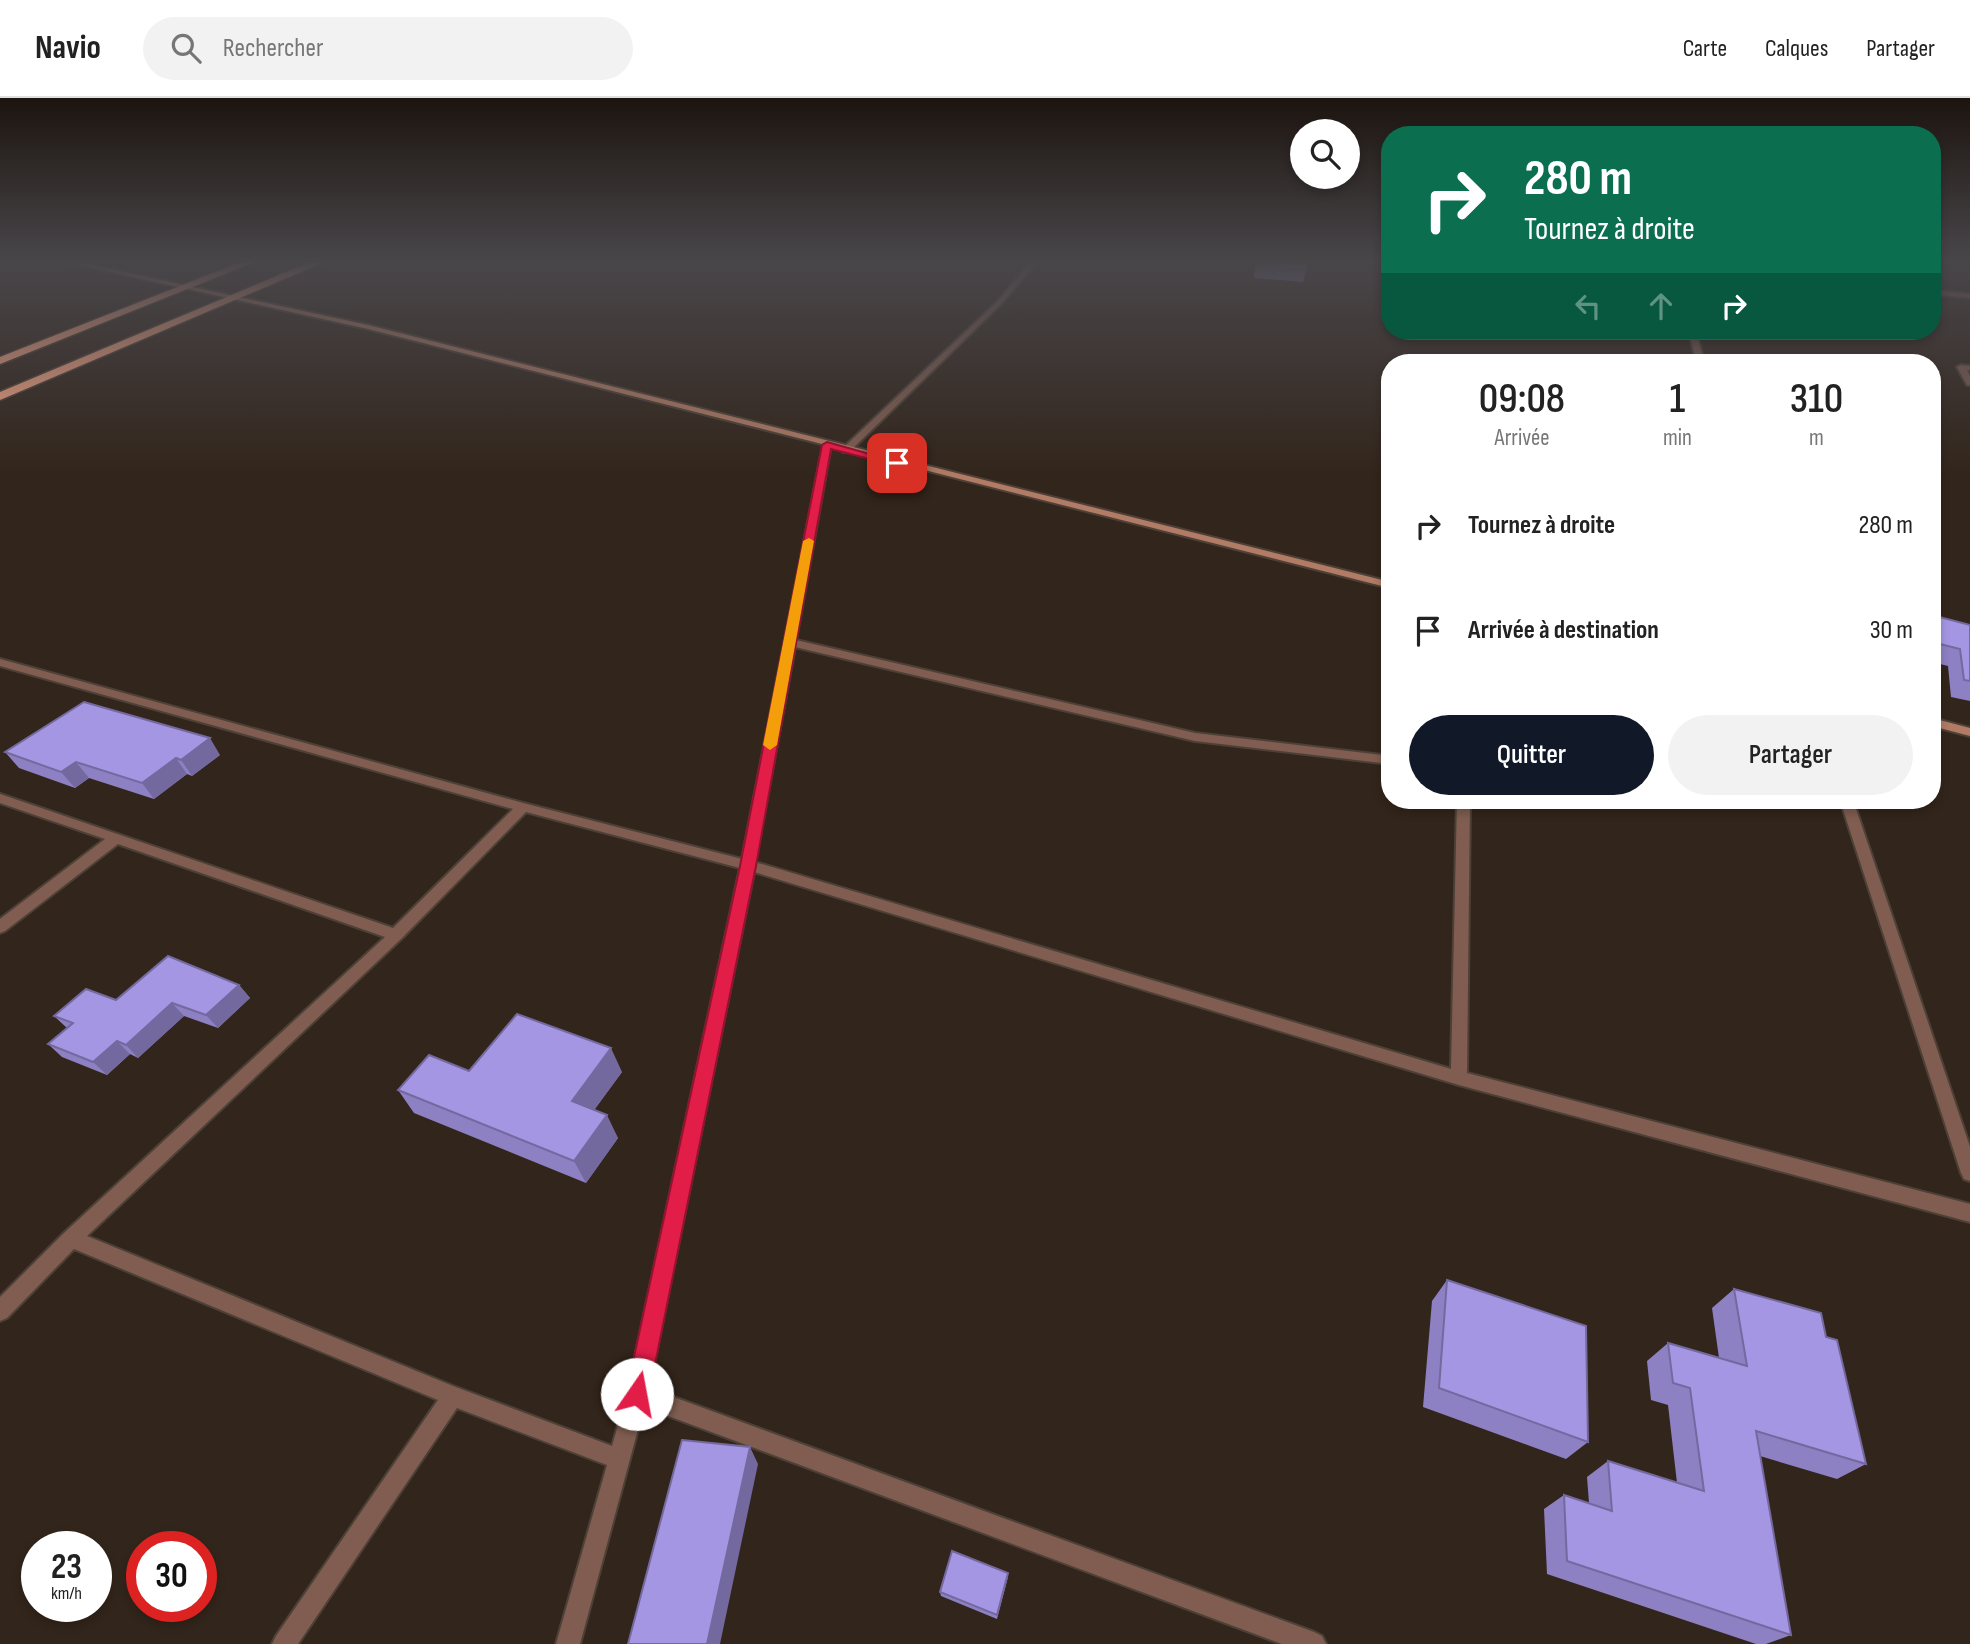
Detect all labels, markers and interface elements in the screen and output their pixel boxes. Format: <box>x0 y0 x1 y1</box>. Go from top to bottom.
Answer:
search box <box>143 17 633 80</box>
text: Navio <box>35 28 101 68</box>
icon: search <box>167 29 205 67</box>
text: Rechercher <box>223 33 323 64</box>
text: Carte <box>1683 34 1727 63</box>
text: Calques <box>1765 34 1828 63</box>
text: Partager <box>1866 34 1935 63</box>
map controls <box>1290 119 1360 189</box>
button: search <box>1290 119 1360 189</box>
text: 280 m <box>1524 150 1632 209</box>
icon: right <box>1409 154 1500 245</box>
text: Tournez à droite <box>1524 210 1695 249</box>
icon: left <box>1569 287 1607 325</box>
icon: ahead <box>1642 287 1680 325</box>
icon: right <box>1715 287 1753 325</box>
text: 09:08 <box>1479 374 1565 425</box>
text: 1 <box>1670 374 1685 425</box>
text: 310 <box>1790 374 1843 425</box>
text: Arrivée <box>1494 424 1549 452</box>
text: min <box>1663 424 1692 452</box>
text: m <box>1809 424 1824 452</box>
pin <box>867 433 927 493</box>
icon: arrive <box>878 444 916 482</box>
icon: right <box>1409 507 1447 545</box>
text: Tournez à droite <box>1468 510 1615 541</box>
text: 280 m <box>1858 510 1913 541</box>
icon: arrive <box>1409 612 1447 650</box>
text: Arrivée à destination <box>1468 615 1659 646</box>
text: 30 m <box>1870 615 1913 646</box>
button: Quitter <box>1409 715 1654 795</box>
button: Partager <box>1668 715 1913 795</box>
position arrow <box>600 1357 674 1431</box>
speed limit sign: 30 <box>126 1531 217 1622</box>
text: 23 <box>51 1546 82 1589</box>
text: km/h <box>51 1583 82 1604</box>

